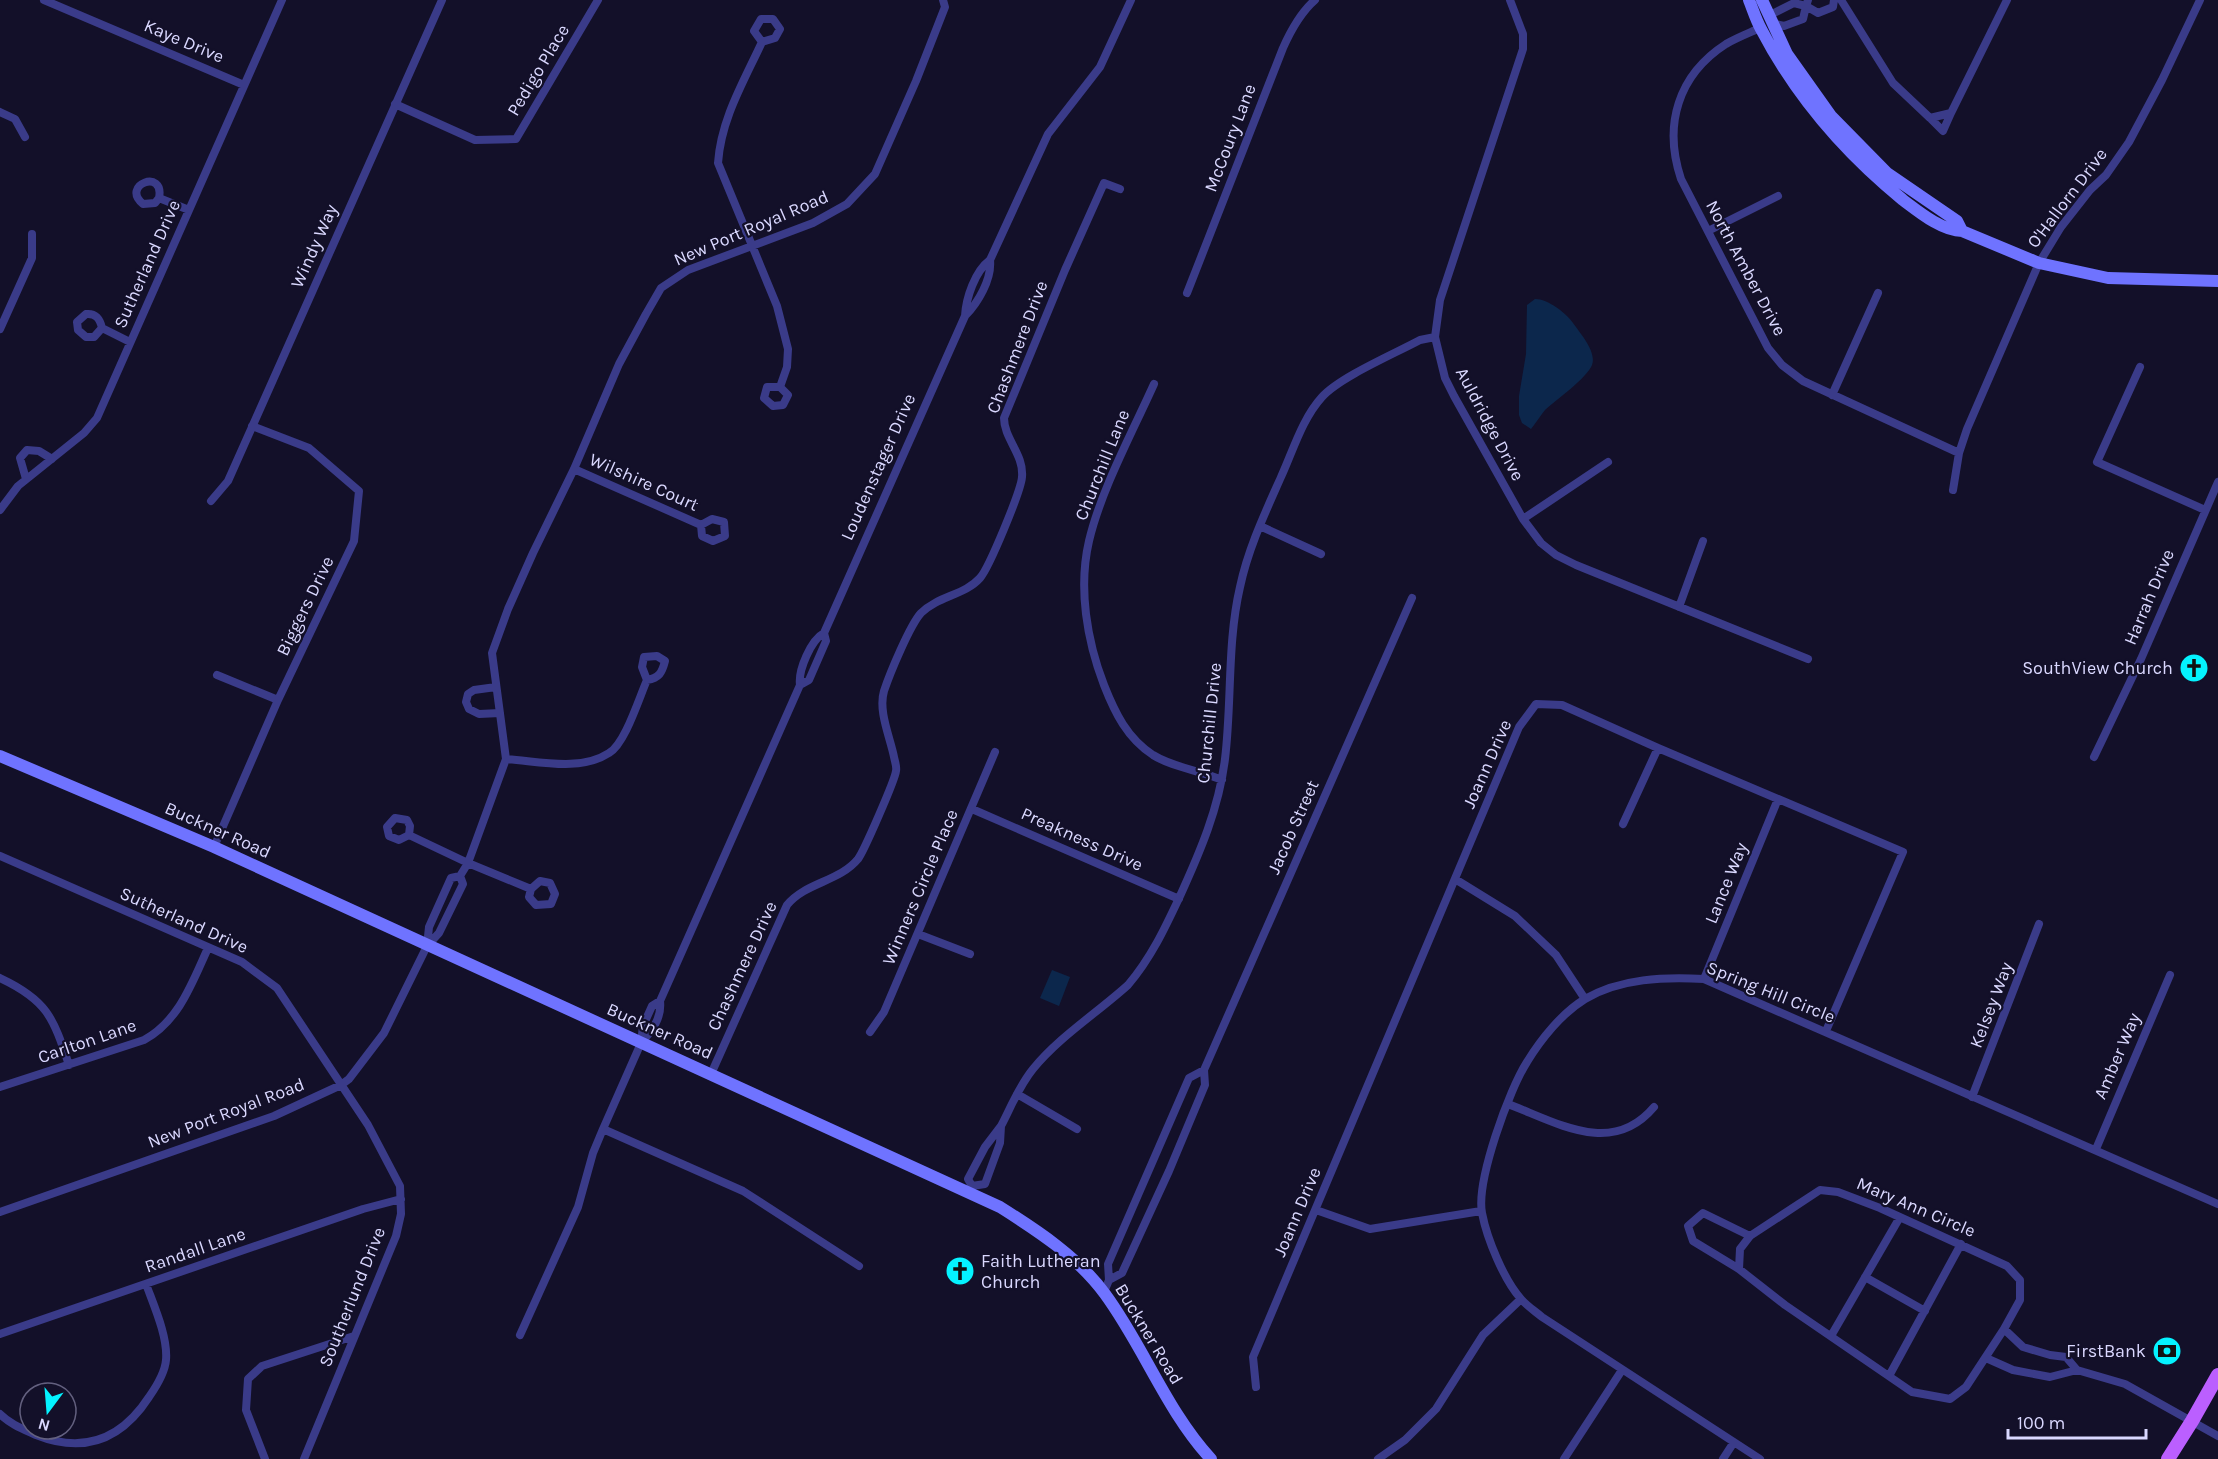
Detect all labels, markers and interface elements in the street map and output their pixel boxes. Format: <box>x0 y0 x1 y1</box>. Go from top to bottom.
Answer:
street label: Kaye Drive <box>141 14 227 68</box>
street label: Pedigo Place <box>502 20 574 120</box>
street label: McCoury Lane <box>1199 81 1261 195</box>
street label: O'Hallorn Drive <box>2022 144 2112 252</box>
street label: New Port Royal Road <box>670 185 832 271</box>
street label: North Amber Drive <box>1701 196 1791 340</box>
street label: Sutherland Drive <box>109 197 185 331</box>
street label: Windy Way <box>286 200 342 291</box>
street label: Chashmere Drive <box>982 278 1052 416</box>
street label: Auldridge Drive <box>1451 364 1529 484</box>
street label: Loudenstager Drive <box>836 390 920 544</box>
street label: Churchill Lane <box>1070 406 1134 524</box>
street label: Wilshire Court <box>586 448 702 516</box>
street label: Harrah Drive <box>2119 546 2179 648</box>
street label: Biggers Drive <box>271 552 339 660</box>
church icon: SouthView Church <box>2178 652 2210 684</box>
place label: SouthView Church <box>2022 657 2173 679</box>
street label: Churchill Drive <box>1192 662 1226 784</box>
street label: Joann Drive <box>1458 716 1516 812</box>
street label: Jacob Street <box>1262 776 1324 877</box>
street label: Buckner Road <box>162 797 274 863</box>
street label: Preakness Drive <box>1018 802 1146 876</box>
street label: Winners Circle Place <box>877 806 963 968</box>
street label: Lance Way <box>1700 839 1752 927</box>
street label: Sutherland Drive <box>117 882 251 958</box>
street label: Chashmere Drive <box>702 898 782 1034</box>
street label: Spring Hill Circle <box>1703 956 1839 1028</box>
street label: Kelsey Way <box>1965 958 2018 1051</box>
street label: Buckner Road <box>604 998 716 1064</box>
street label: Amber Way <box>2089 1009 2145 1102</box>
street label: Carlton Lane <box>35 1014 139 1068</box>
street label: New Port Royal Road <box>145 1073 307 1153</box>
street label: Joann Drive <box>1268 1164 1326 1260</box>
street label: Mary Ann Circle <box>1853 1172 1979 1242</box>
street label: Randall Lane <box>142 1222 248 1278</box>
street label: Southerlund Drive <box>314 1224 390 1370</box>
place label: Faith Lutheran Church <box>981 1250 1101 1293</box>
church icon: Faith Lutheran Church <box>944 1255 976 1287</box>
street label: Buckner Road <box>1110 1280 1188 1388</box>
bank icon: FirstBank <box>2151 1335 2183 1367</box>
place label: FirstBank <box>2066 1340 2146 1362</box>
north arrow <box>18 1381 78 1441</box>
scale bar <box>2008 1402 2146 1440</box>
text: 100 m <box>2017 1412 2065 1434</box>
text: N <box>36 1414 52 1436</box>

